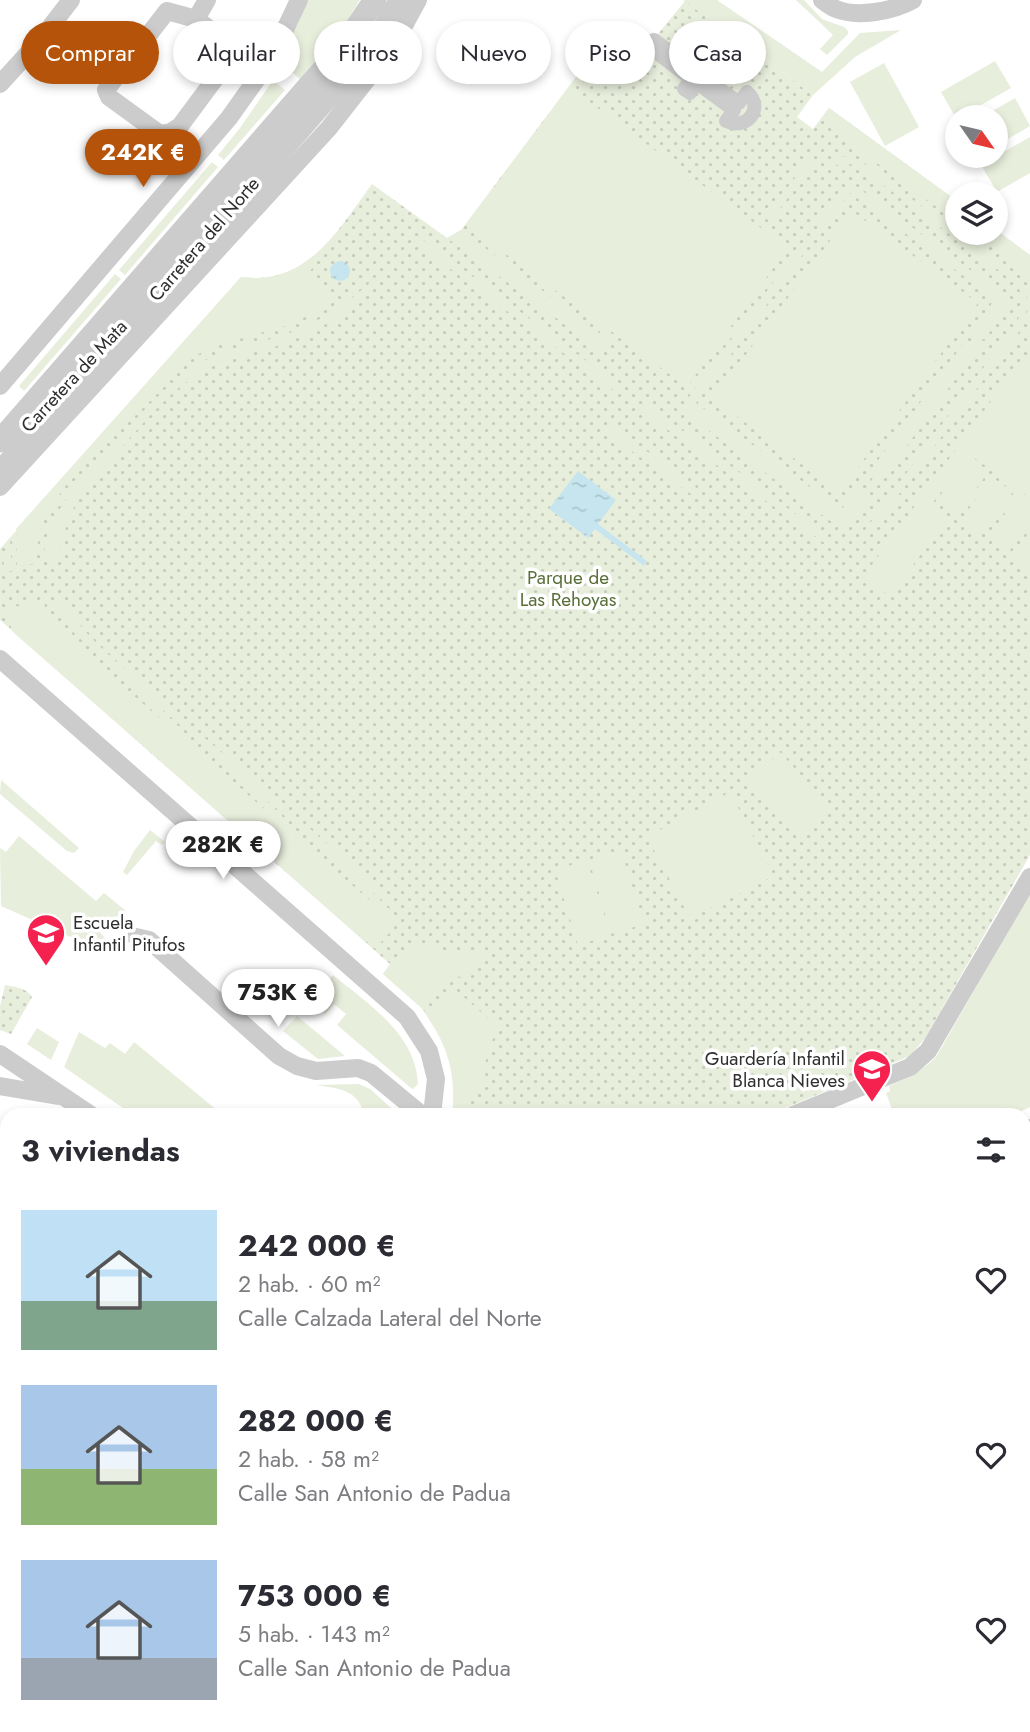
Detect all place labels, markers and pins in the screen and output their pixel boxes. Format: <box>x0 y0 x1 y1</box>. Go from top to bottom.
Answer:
pin: 242K € <box>86 130 200 189</box>
pin: 282K € <box>166 822 280 881</box>
place label: Escuela Infantil Pitufos <box>73 909 185 958</box>
school or university icon: Escuela Infantil Pitufos <box>25 912 67 967</box>
pin: 753K € <box>221 970 335 1029</box>
place label: Guardería Infantil Blanca Nieves <box>705 1045 845 1094</box>
school or university icon: Guardería Infantil Blanca Nieves <box>851 1048 893 1103</box>

